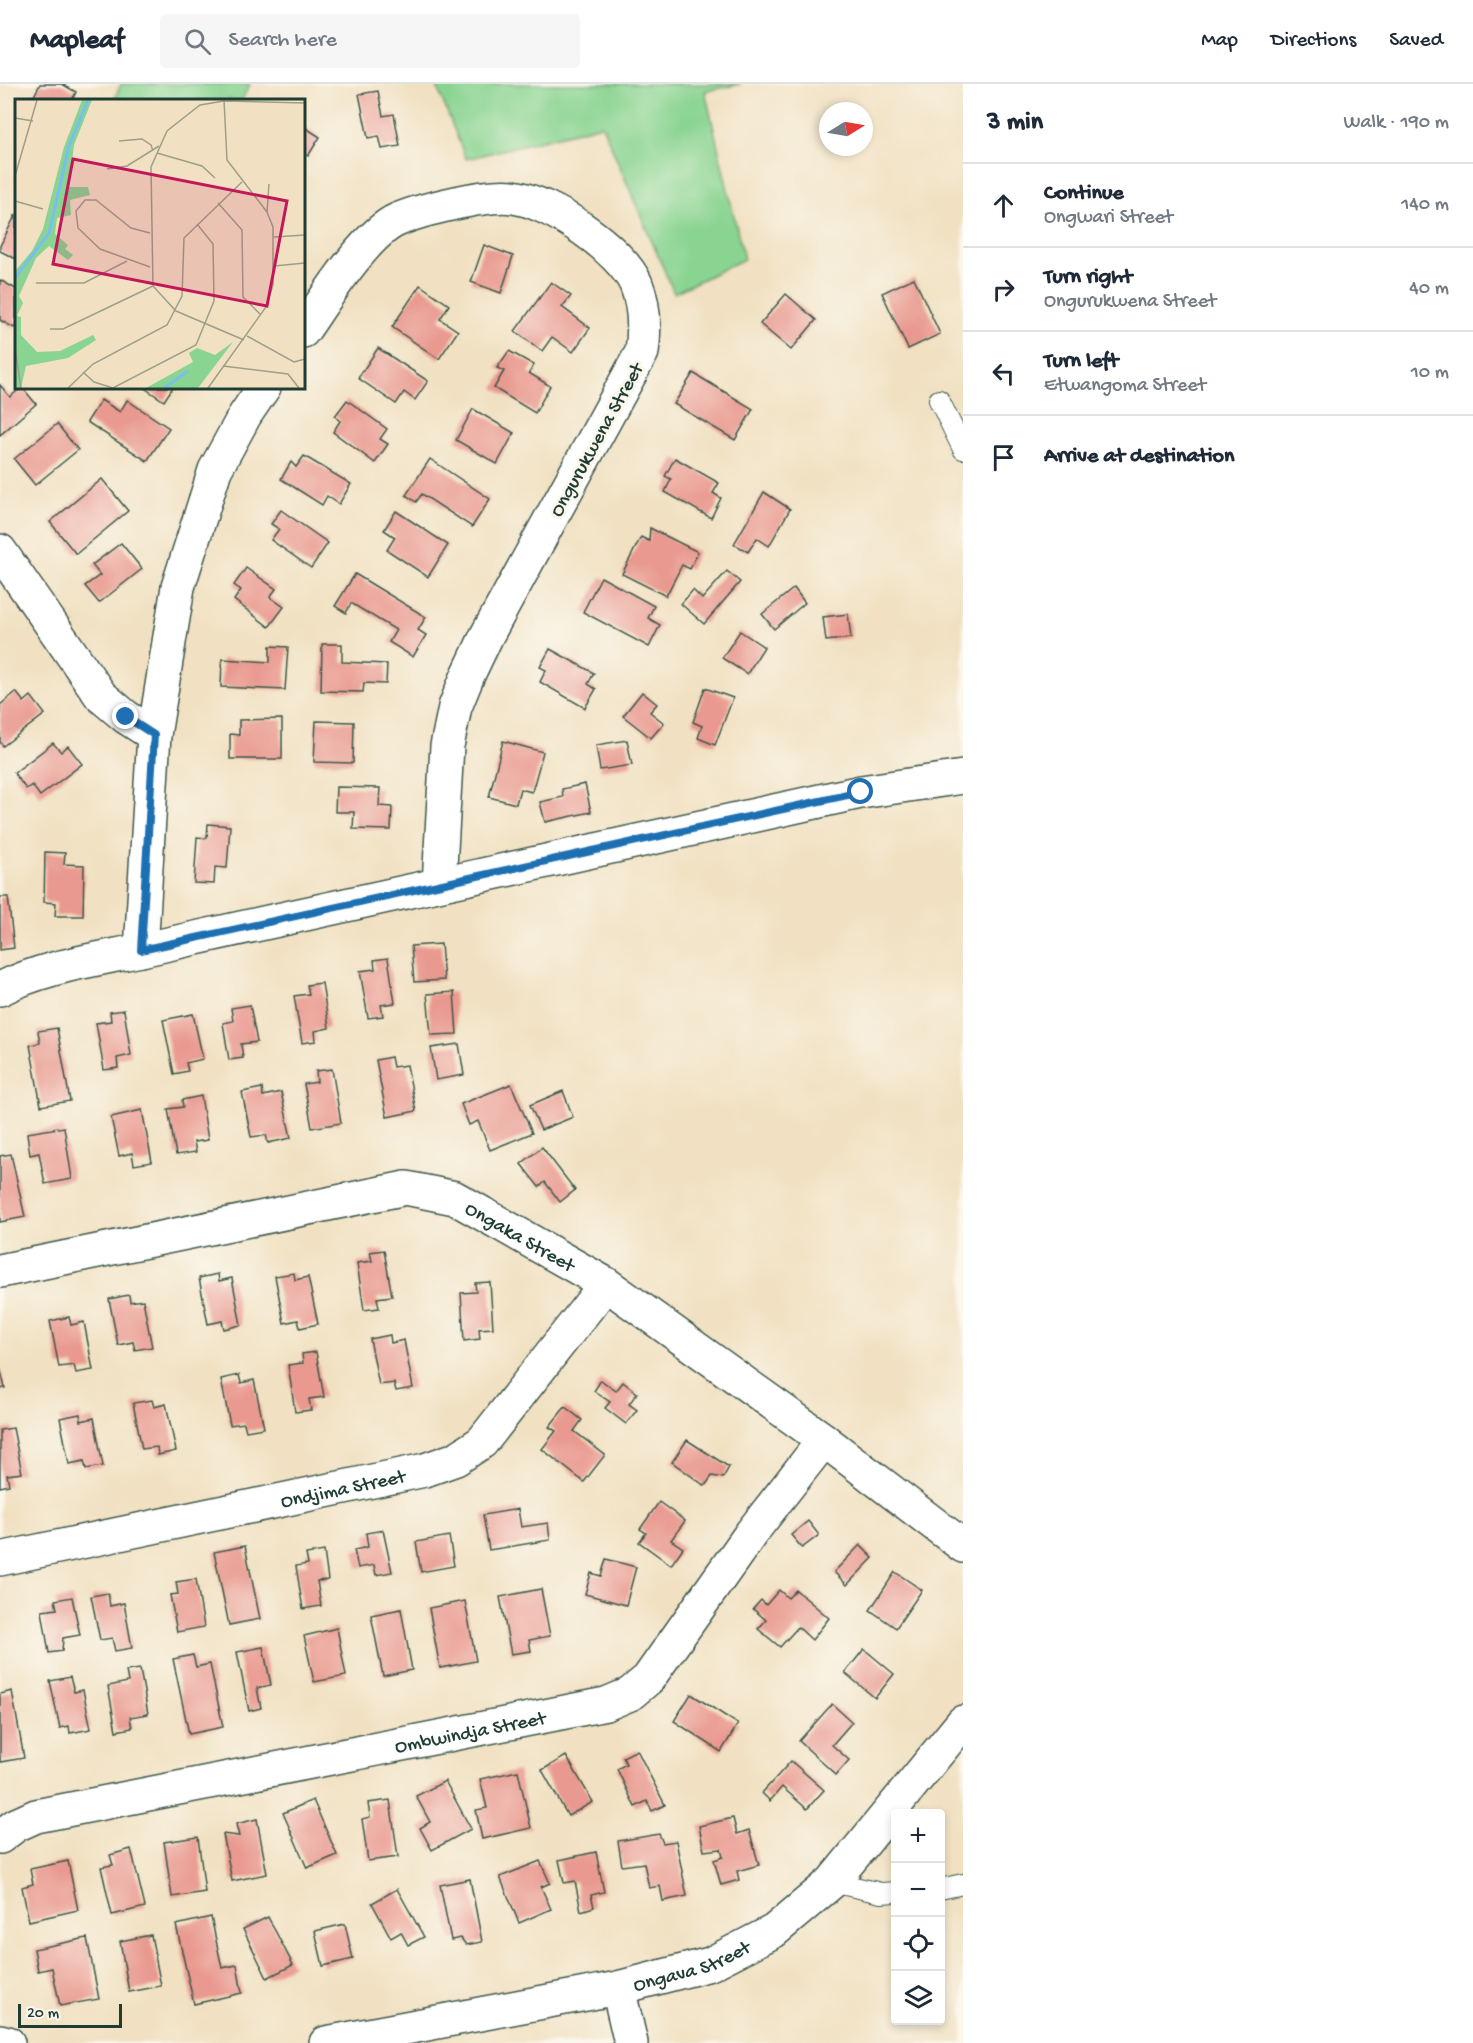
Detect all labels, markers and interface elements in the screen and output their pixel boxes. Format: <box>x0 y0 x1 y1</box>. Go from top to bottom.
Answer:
search box <box>160 14 580 68</box>
text: Mapleaf <box>30 25 124 58</box>
icon: search <box>181 25 214 58</box>
text: Search here <box>229 28 337 54</box>
text: Map <box>1201 29 1238 54</box>
text: Directions <box>1271 29 1356 54</box>
text: Saved <box>1389 29 1443 54</box>
inset map <box>15 99 304 388</box>
north arrow <box>819 102 873 156</box>
text: 3 min <box>987 108 1043 139</box>
text: Walk · 190 m <box>1343 112 1449 135</box>
text: Continue <box>1044 181 1124 207</box>
icon: ahead <box>987 189 1020 222</box>
text: 140 m <box>1401 194 1449 217</box>
text: Ongwari Street <box>1044 207 1173 230</box>
text: Turn right <box>1044 265 1132 291</box>
icon: right <box>987 273 1020 306</box>
text: 40 m <box>1409 278 1449 301</box>
text: Ongurukwena Street <box>1044 291 1216 314</box>
text: Turn left <box>1044 349 1118 375</box>
icon: left <box>987 357 1020 390</box>
street label: Ongurukwena Street <box>546 358 651 522</box>
text: 10 m <box>1411 362 1449 385</box>
text: Etwangoma Street <box>1044 375 1206 398</box>
icon: arrive <box>987 441 1020 474</box>
text: Arrive at destination <box>1044 444 1234 470</box>
route end <box>112 703 138 729</box>
route start <box>847 778 873 804</box>
street label: Ongaka Street <box>460 1198 579 1280</box>
street label: Ondjima Street <box>279 1466 410 1515</box>
street label: Ombwindja Street <box>393 1708 550 1760</box>
map controls <box>891 1809 945 2025</box>
button: + <box>891 1809 945 1863</box>
button: − <box>891 1863 945 1917</box>
button: locate <box>891 1917 945 1971</box>
street label: Ongava Street <box>631 1936 757 1999</box>
button: layers <box>891 1971 945 2025</box>
scale bar <box>18 2001 122 2028</box>
text: 20 m <box>27 2005 59 2024</box>

